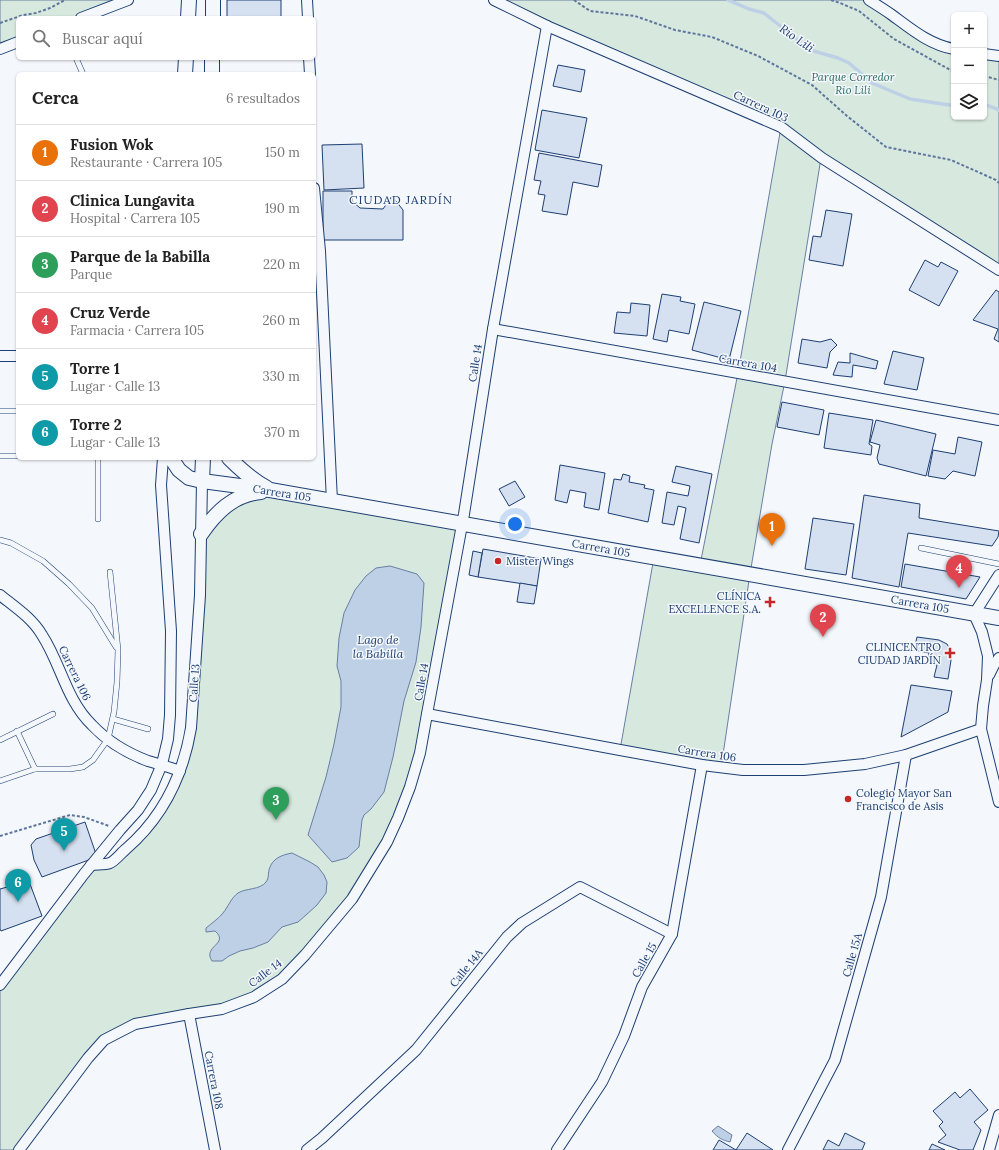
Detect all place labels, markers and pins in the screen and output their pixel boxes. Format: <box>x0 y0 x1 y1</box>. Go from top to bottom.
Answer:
pin: 1 <box>759 513 785 546</box>
place label: Mister Wings <box>506 554 574 568</box>
pin: 4 <box>946 555 972 588</box>
marker: Mister Wings <box>493 556 503 566</box>
place label: CLÍNICA EXCELLENCE S.A. <box>669 589 762 616</box>
marker: CLÍNICA EXCELLENCE S.A. <box>764 596 776 608</box>
pin: 2 <box>810 604 836 637</box>
place label: CLINICENTRO CIUDAD JARDÍN <box>858 640 941 667</box>
marker: CLINICENTRO CIUDAD JARDÍN <box>944 647 956 659</box>
place label: Colegio Mayor San Francisco de Asis <box>856 786 952 813</box>
pin: 3 <box>263 787 289 820</box>
marker: Colegio Mayor San Francisco de Asis <box>843 794 853 804</box>
pin: 5 <box>51 818 77 851</box>
pin: 6 <box>5 869 31 902</box>

